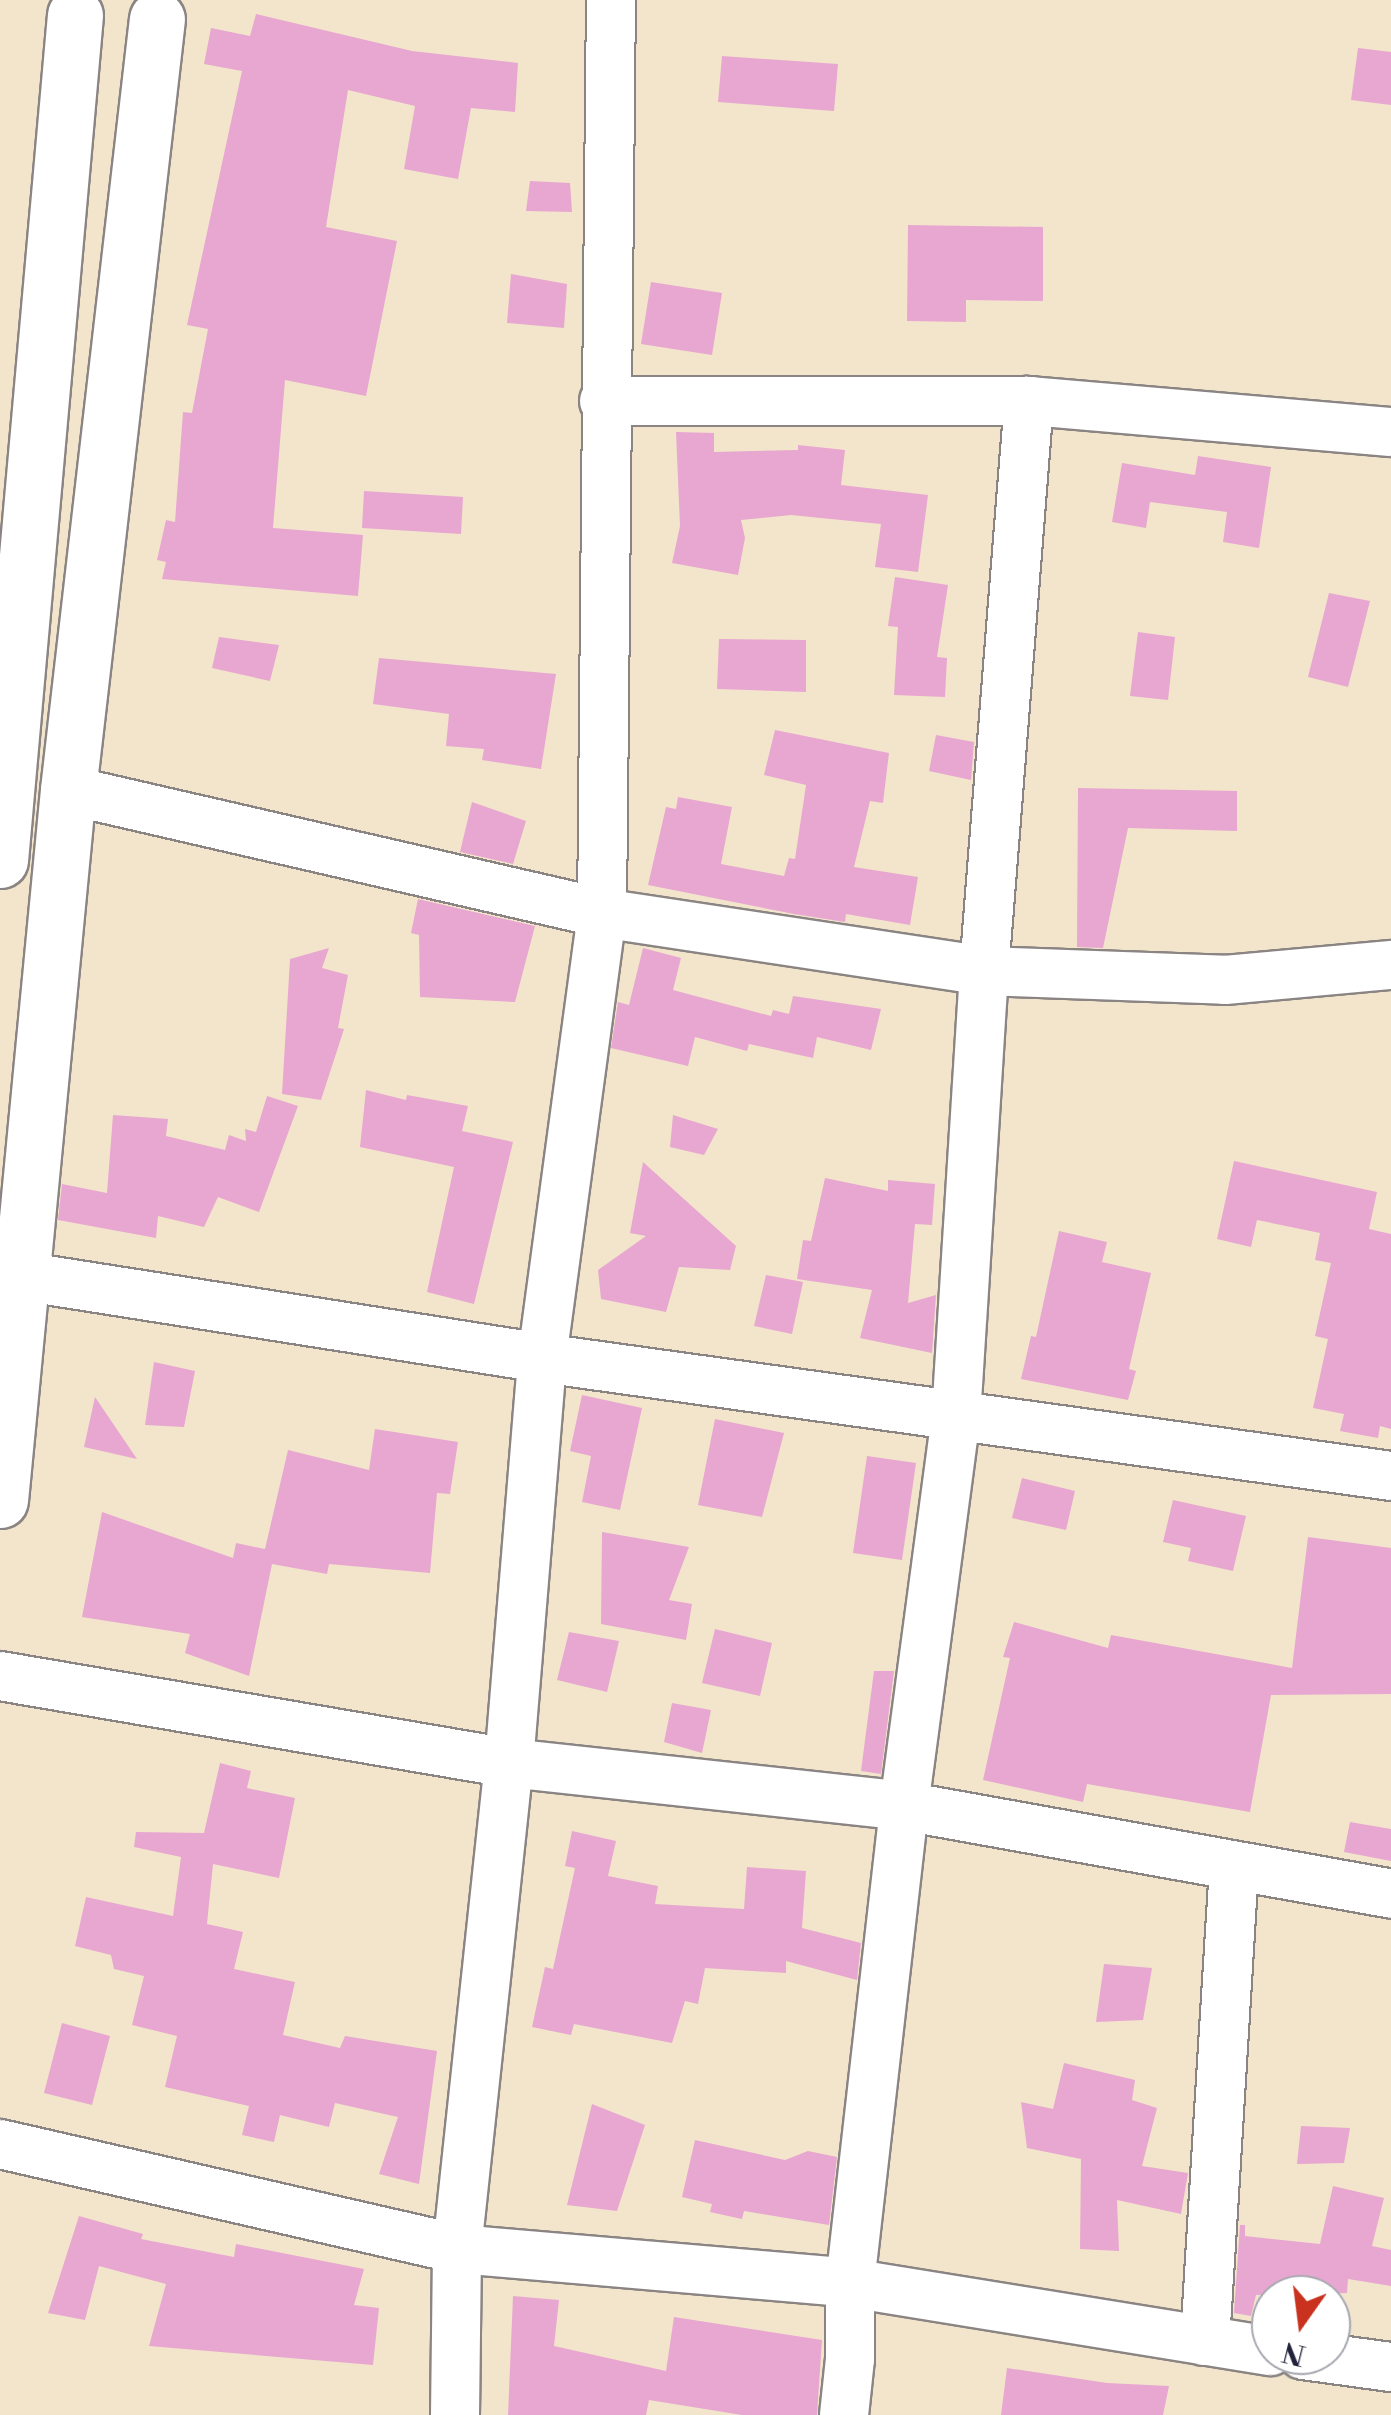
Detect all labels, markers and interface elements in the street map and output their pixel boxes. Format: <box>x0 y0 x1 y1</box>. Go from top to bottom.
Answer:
north arrow <box>1251 2275 1351 2375</box>
text: N <box>1279 2333 1309 2372</box>

